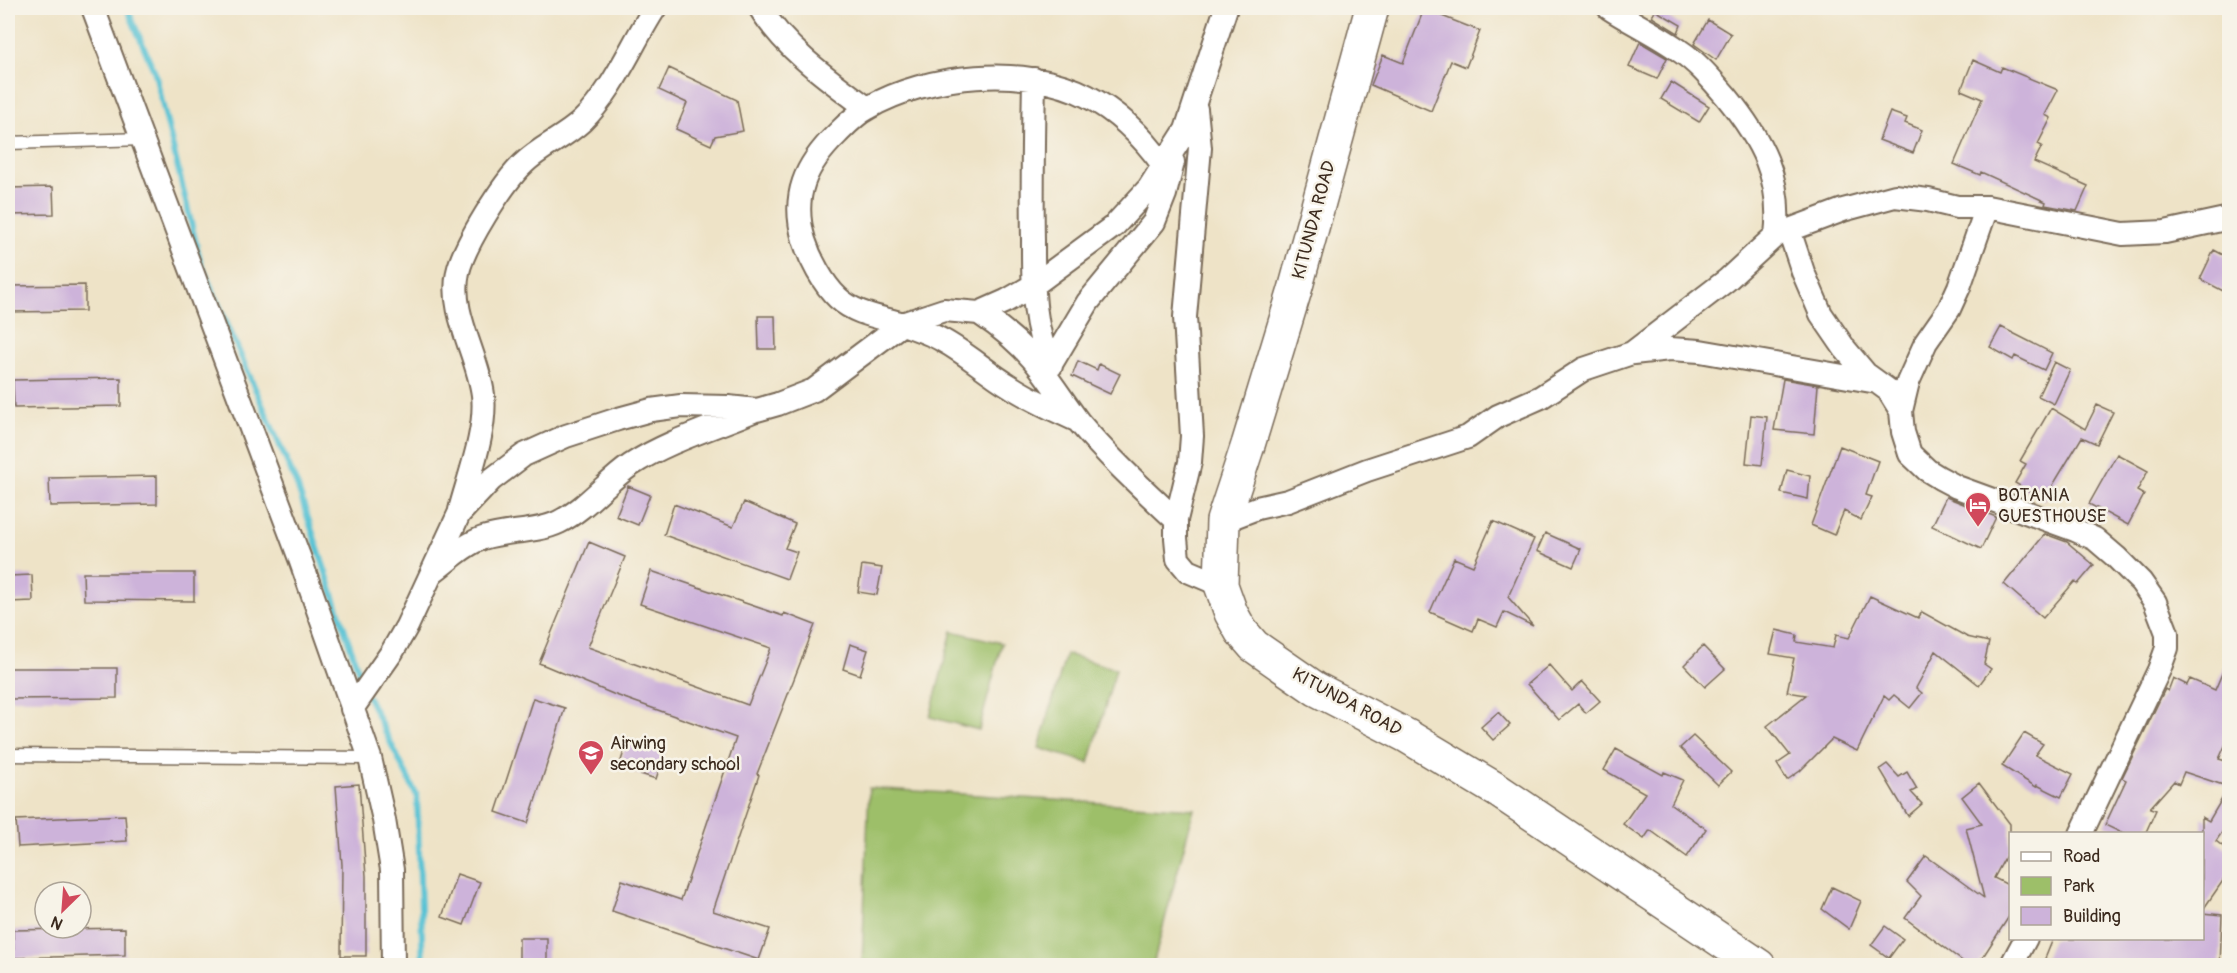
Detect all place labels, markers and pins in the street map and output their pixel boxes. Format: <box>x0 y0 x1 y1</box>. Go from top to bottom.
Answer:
place label: BOTANIA GUESTHOUSE <box>1998 484 2106 528</box>
hotel icon: BOTANIA GUESTHOUSE <box>1963 490 1993 528</box>
place label: Airwing secondary school <box>610 732 740 776</box>
school or university icon: Airwing secondary school <box>576 738 606 776</box>

